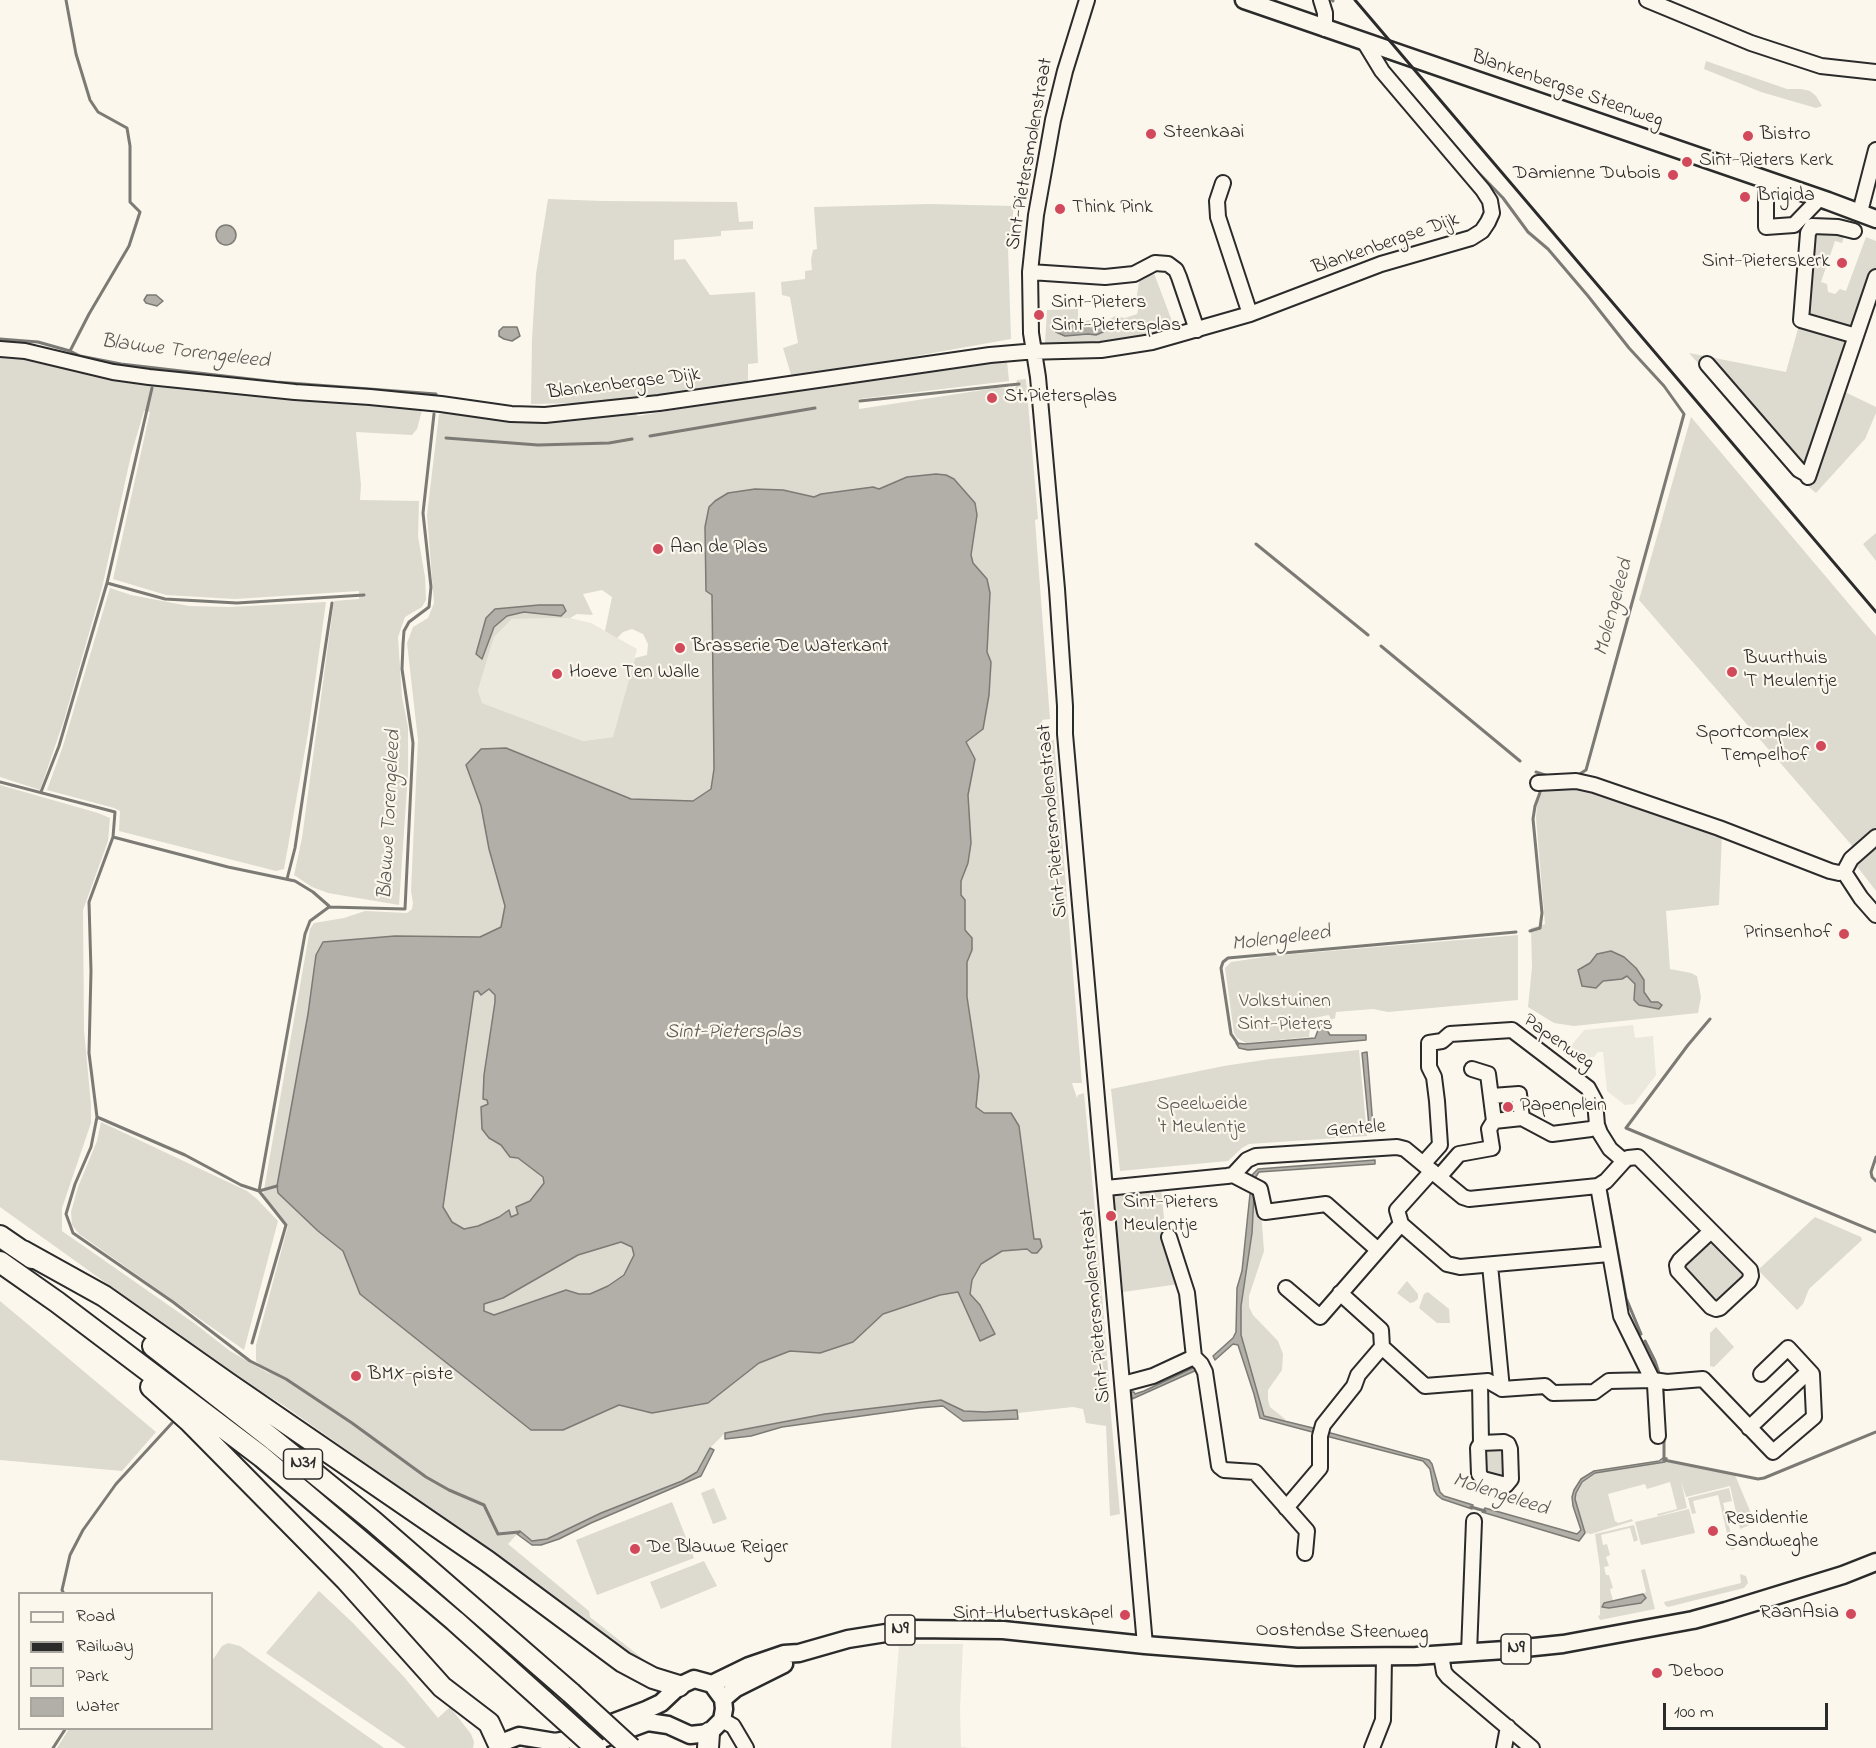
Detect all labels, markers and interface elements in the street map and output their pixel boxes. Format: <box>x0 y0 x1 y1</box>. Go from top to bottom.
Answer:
street label: Blankenbergse Steenweg <box>1468 46 1666 134</box>
street label: Sint-Pietersmolenstraat <box>1002 56 1060 252</box>
place label: Steenkaai <box>1163 122 1244 146</box>
place label: Bistro <box>1760 124 1811 148</box>
marker: Steenkaai <box>1144 127 1158 141</box>
marker: Bistro <box>1741 129 1755 143</box>
place label: Sint-Pieters Kerk <box>1699 150 1833 174</box>
marker: Sint-Pieters Kerk <box>1680 155 1694 169</box>
place label: Damienne Dubois <box>1513 163 1661 187</box>
marker: Damienne Dubois <box>1666 168 1680 182</box>
place label: Brigida <box>1757 185 1815 209</box>
marker: Brigida <box>1738 190 1752 204</box>
place label: Think Pink <box>1072 197 1153 221</box>
marker: Think Pink <box>1053 202 1067 216</box>
street label: Blankenbergse Dijk <box>1309 209 1463 281</box>
place label: Sint-Pieterskerk <box>1702 251 1830 275</box>
marker: Sint-Pieterskerk <box>1835 256 1849 270</box>
place label: Sint-Pieters Sint-Pietersplas <box>1051 292 1181 339</box>
marker: Sint-Pieters Sint-Pietersplas <box>1032 308 1046 322</box>
water label: Blauwe Torengeleed <box>99 330 271 376</box>
street label: Blankenbergse Dijk <box>546 364 702 406</box>
place label: St.Pietersplas <box>1004 386 1117 410</box>
marker: St.Pietersplas <box>985 391 999 405</box>
place label: Aan de Plas <box>670 537 768 561</box>
marker: Aan de Plas <box>651 542 665 556</box>
water label: Molengeleed <box>1590 557 1640 659</box>
place label: Brasserie De Waterkant <box>692 636 888 660</box>
marker: Brasserie De Waterkant <box>673 641 687 655</box>
place label: Buurthuis 'T Meulentje <box>1744 648 1837 695</box>
place label: Hoeve Ten Walle <box>569 662 700 686</box>
marker: Buurthuis 'T Meulentje <box>1725 665 1739 679</box>
marker: Hoeve Ten Walle <box>550 667 564 681</box>
place label: Sportcomplex Tempelhof <box>1696 722 1809 769</box>
street label: Sint-Pietersmolenstraat <box>1034 723 1074 919</box>
water label: Blauwe Torengeleed <box>374 730 408 900</box>
marker: Sportcomplex Tempelhof <box>1814 739 1828 753</box>
water label: Molengeleed <box>1230 921 1332 959</box>
place label: Prinsenhof <box>1744 922 1832 946</box>
marker: Prinsenhof <box>1837 927 1851 941</box>
park label: Volkstuinen Sint-Pieters <box>1237 991 1333 1038</box>
street label: Papenweg <box>1518 1010 1598 1076</box>
water label: Sint-Pietersplas <box>665 1021 801 1047</box>
park label: Speelweide 't Meulentje <box>1157 1094 1247 1141</box>
place label: Papenplein <box>1520 1095 1607 1119</box>
marker: Papenplein <box>1501 1100 1515 1114</box>
street label: Gentele <box>1326 1116 1386 1144</box>
place label: Sint-Pieters Meulentje <box>1123 1192 1219 1239</box>
street label: Sint-Pietersmolenstraat <box>1077 1208 1117 1404</box>
marker: Sint-Pieters Meulentje <box>1104 1209 1118 1223</box>
place label: BMX-piste <box>368 1364 453 1388</box>
marker: BMX-piste <box>349 1369 363 1383</box>
road number: N31 <box>284 1449 322 1479</box>
water label: Molengeleed <box>1449 1469 1551 1523</box>
place label: Residentie Sandweghe <box>1725 1508 1818 1555</box>
marker: Residentie Sandweghe <box>1706 1524 1720 1538</box>
place label: De Blauwe Reiger <box>647 1537 788 1561</box>
marker: De Blauwe Reiger <box>628 1542 642 1556</box>
legend <box>18 1592 213 1730</box>
place label: RaanAsia <box>1760 1602 1839 1626</box>
place label: Sint-Hubertuskapel <box>953 1603 1113 1627</box>
text: Road <box>76 1604 115 1630</box>
marker: RaanAsia <box>1844 1607 1858 1621</box>
marker: Sint-Hubertuskapel <box>1118 1608 1132 1622</box>
road number: N9 <box>885 1615 915 1645</box>
street label: Oostendse Steenweg <box>1255 1619 1429 1647</box>
text: Railway <box>76 1634 133 1660</box>
road number: N9 <box>1501 1634 1531 1664</box>
place label: Deboo <box>1669 1661 1724 1685</box>
text: Park <box>76 1664 109 1690</box>
marker: Deboo <box>1650 1666 1664 1680</box>
scale bar <box>1666 1691 1831 1729</box>
text: Water <box>76 1694 119 1720</box>
text: 100 m <box>1674 1700 1714 1726</box>

